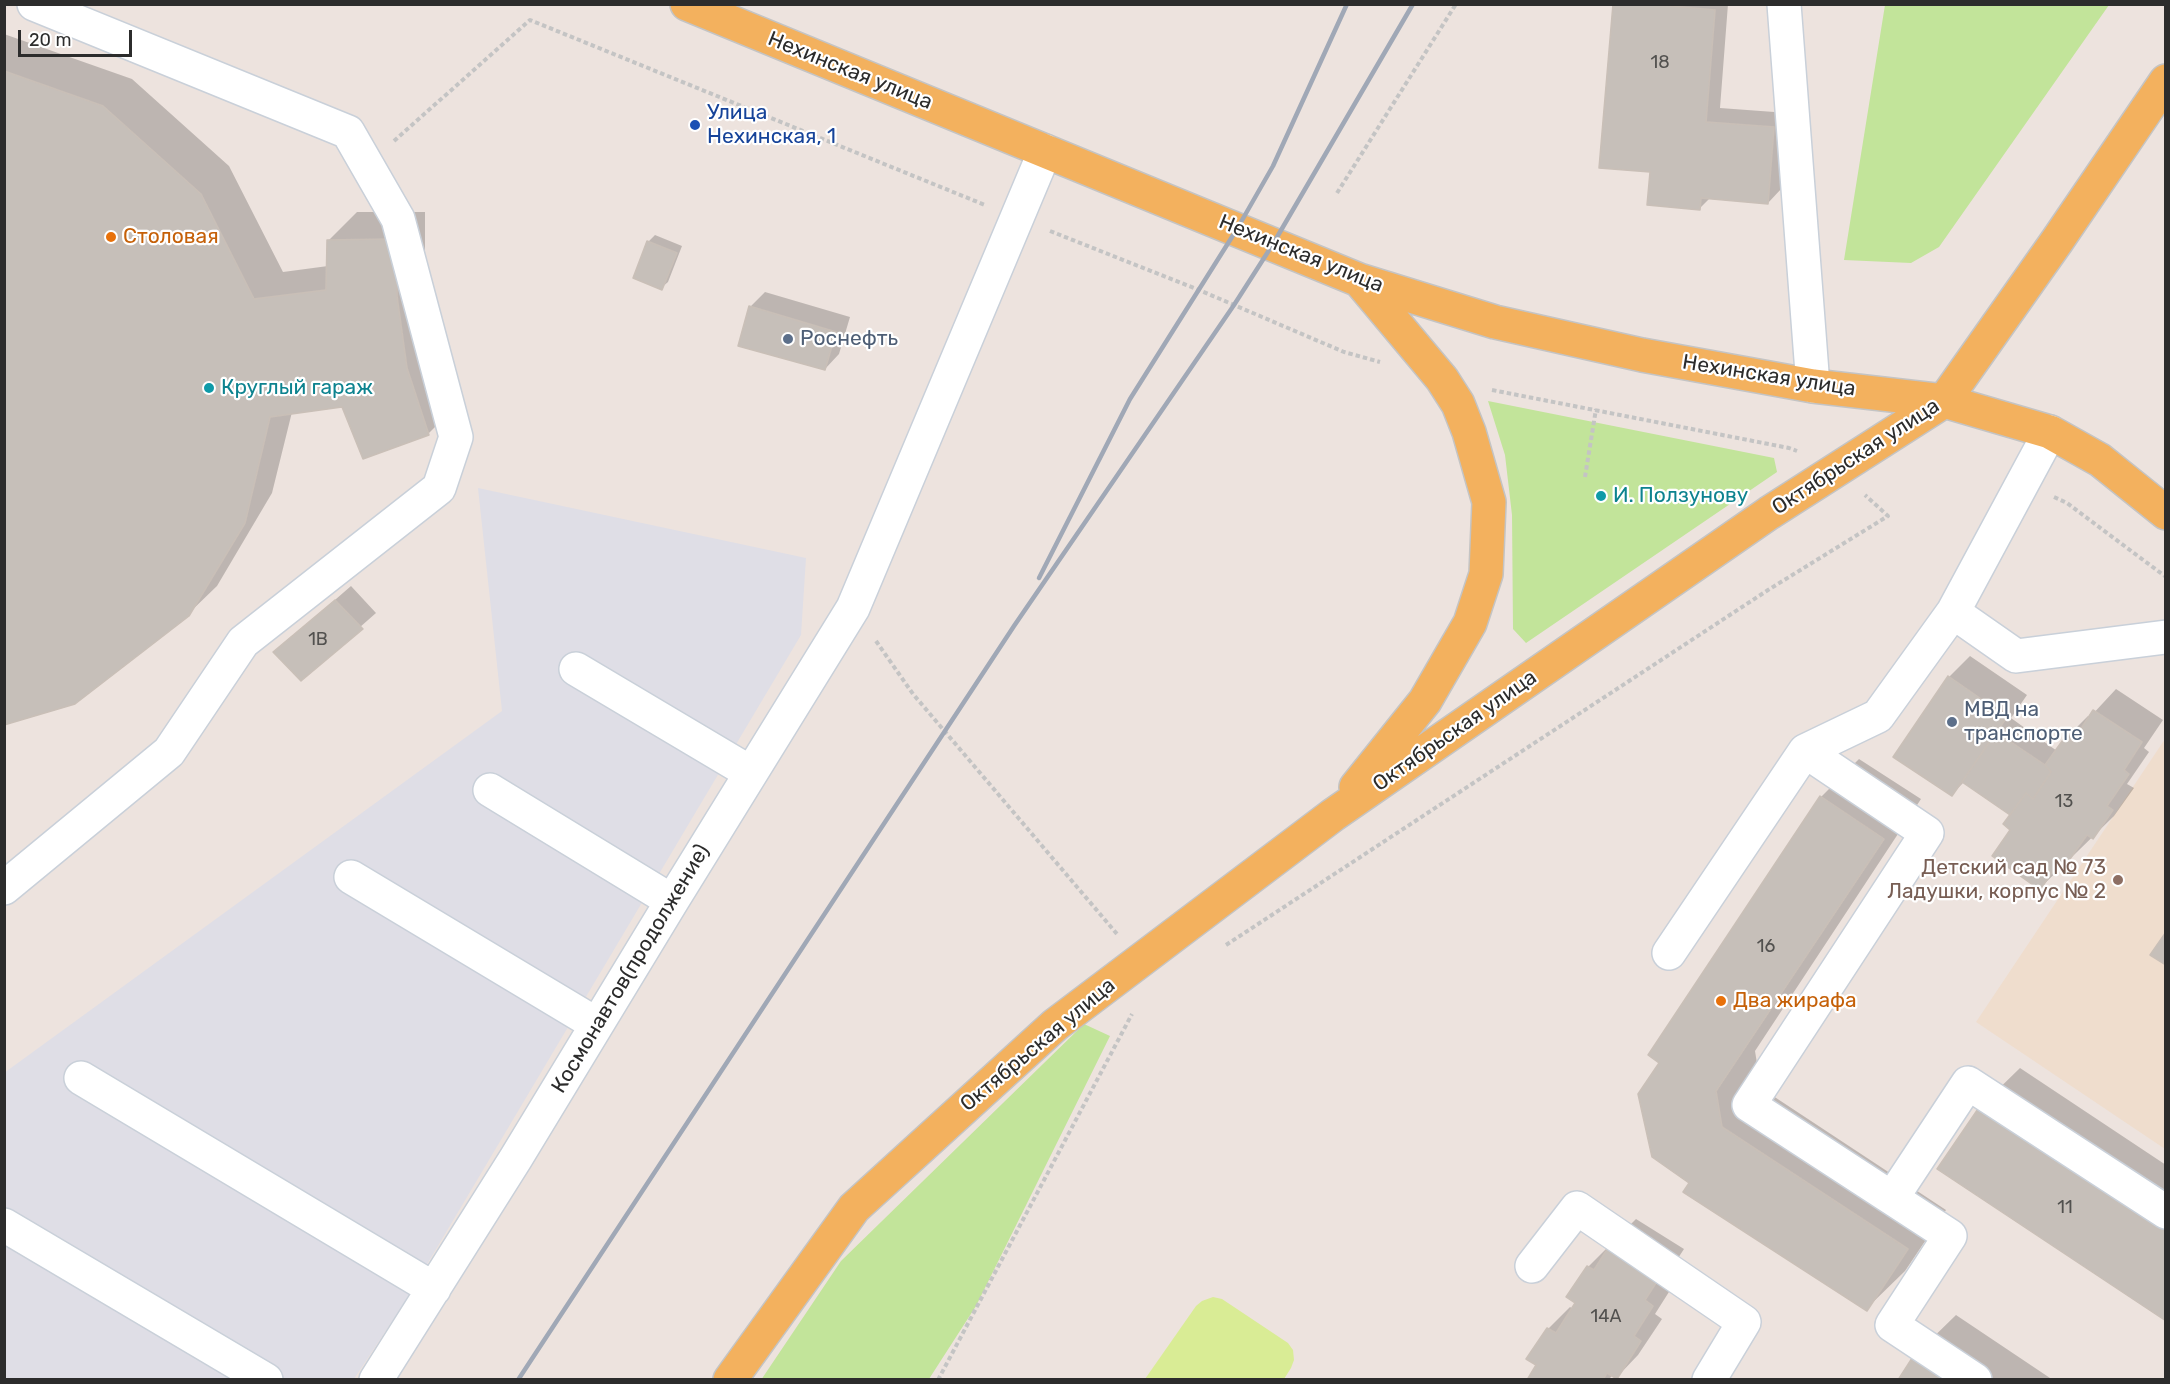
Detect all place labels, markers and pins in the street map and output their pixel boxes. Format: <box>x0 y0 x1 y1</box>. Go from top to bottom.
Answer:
place label: Улица Нехинская, 1 <box>707 100 836 150</box>
marker: Улица Нехинская, 1 <box>688 118 702 132</box>
place label: Столовая <box>123 224 219 250</box>
marker: Столовая <box>104 230 118 244</box>
place label: Роснефть <box>800 326 898 352</box>
marker: Роснефть <box>781 332 795 346</box>
place label: Круглый гараж <box>221 375 373 401</box>
marker: Круглый гараж <box>202 381 216 395</box>
place label: И. Ползунову <box>1613 483 1748 509</box>
marker: И. Ползунову <box>1594 489 1608 503</box>
place label: МВД на транспорте <box>1964 697 2083 747</box>
marker: МВД на транспорте <box>1945 715 1959 729</box>
place label: Детский сад № 73 Ладушки, корпус № 2 <box>1887 855 2106 905</box>
marker: Детский сад № 73 Ладушки, корпус № 2 <box>2111 873 2125 887</box>
place label: Два жирафа <box>1733 988 1857 1014</box>
marker: Два жирафа <box>1714 994 1728 1008</box>

